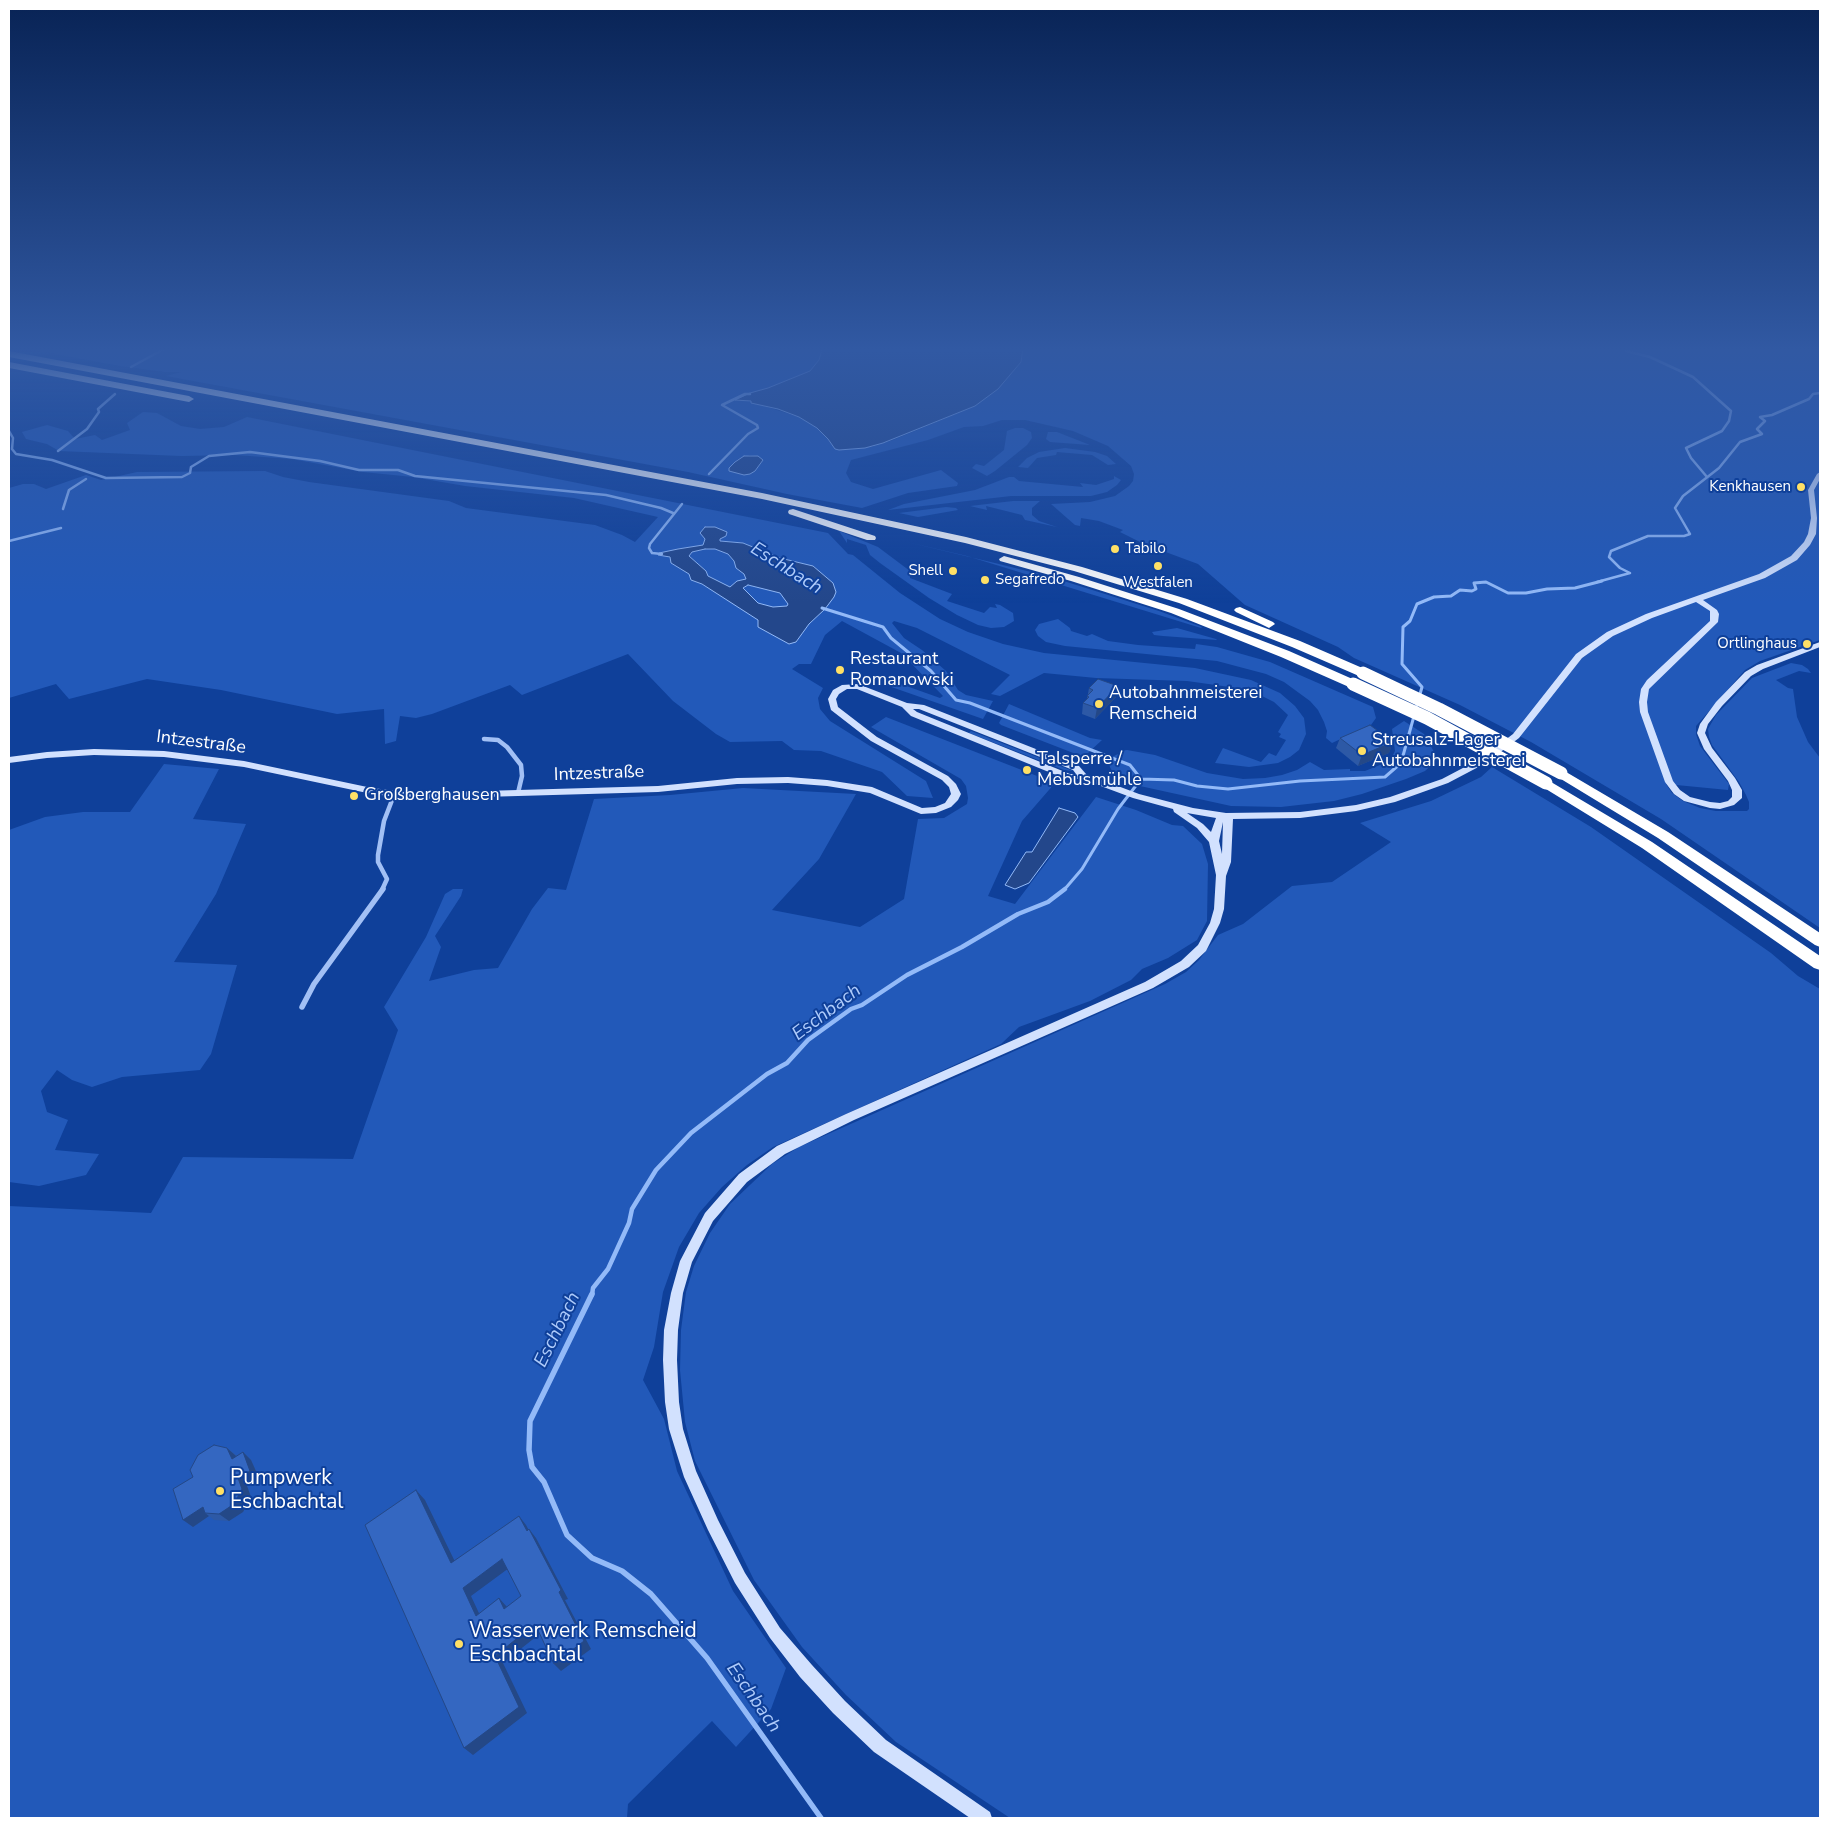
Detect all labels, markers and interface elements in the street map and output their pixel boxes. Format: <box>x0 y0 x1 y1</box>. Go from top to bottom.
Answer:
place label: Kenkhausen <box>1709 478 1791 496</box>
marker: Kenkhausen <box>1795 481 1807 493</box>
water label: Eschbach <box>746 538 826 600</box>
place label: Tabilo <box>1125 540 1166 558</box>
marker: Tabilo <box>1109 543 1121 555</box>
marker: Westfalen <box>1152 560 1164 572</box>
place label: Shell <box>908 562 943 580</box>
marker: Shell <box>947 565 959 577</box>
place label: Segafredo <box>995 571 1064 589</box>
marker: Segafredo <box>979 574 991 586</box>
place label: Westfalen <box>1123 574 1193 592</box>
place label: Ortlinghaus <box>1717 635 1797 653</box>
marker: Ortlinghaus <box>1801 638 1813 650</box>
place label: Restaurant Romanowski <box>850 649 954 692</box>
marker: Restaurant Romanowski <box>834 664 846 676</box>
place label: Autobahnmeisterei Remscheid <box>1109 683 1263 726</box>
marker: Autobahnmeisterei Remscheid <box>1093 698 1105 710</box>
street label: Intzestraße <box>155 727 247 759</box>
place label: Streusalz-Lager Autobahnmeisterei <box>1372 730 1526 772</box>
marker: Streusalz-Lager Autobahnmeisterei <box>1356 745 1368 757</box>
place label: Talsperre / Mebusmühle <box>1037 749 1142 792</box>
street label: Intzestraße <box>554 762 644 786</box>
marker: Talsperre / Mebusmühle <box>1021 764 1033 776</box>
place label: Großberghausen <box>364 785 500 807</box>
marker: Großberghausen <box>348 790 360 802</box>
water label: Eschbach <box>788 980 866 1046</box>
water label: Eschbach <box>530 1289 586 1371</box>
place label: Pumpwerk Eschbachtal <box>230 1466 344 1516</box>
marker: Pumpwerk Eschbachtal <box>214 1485 226 1497</box>
place label: Wasserwerk Remscheid Eschbachtal <box>469 1619 697 1669</box>
marker: Wasserwerk Remscheid Eschbachtal <box>453 1638 465 1650</box>
water label: Eschbach <box>721 1659 785 1737</box>

